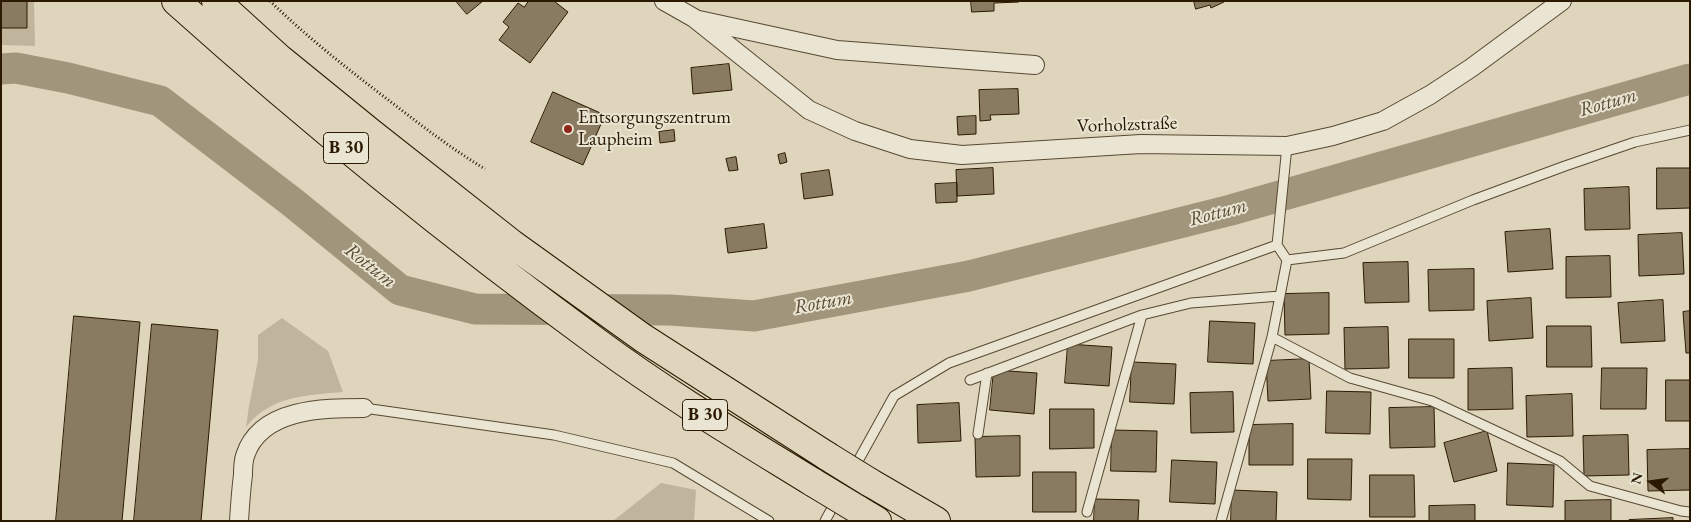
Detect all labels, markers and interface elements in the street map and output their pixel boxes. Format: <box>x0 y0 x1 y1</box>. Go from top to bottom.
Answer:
water label: Rottum <box>1576 83 1640 123</box>
place label: Entsorgungszentrum Laupheim <box>578 107 731 151</box>
street label: Vorholzstraße <box>1077 112 1177 138</box>
marker: Entsorgungszentrum Laupheim <box>562 123 574 135</box>
road number: B 30 <box>324 132 368 164</box>
water label: Rottum <box>1187 194 1249 232</box>
water label: Rottum <box>339 238 401 294</box>
water label: Rottum <box>792 286 854 320</box>
road number: B 30 <box>682 400 728 430</box>
north arrow <box>1626 457 1676 507</box>
text: N <box>1626 471 1647 486</box>

